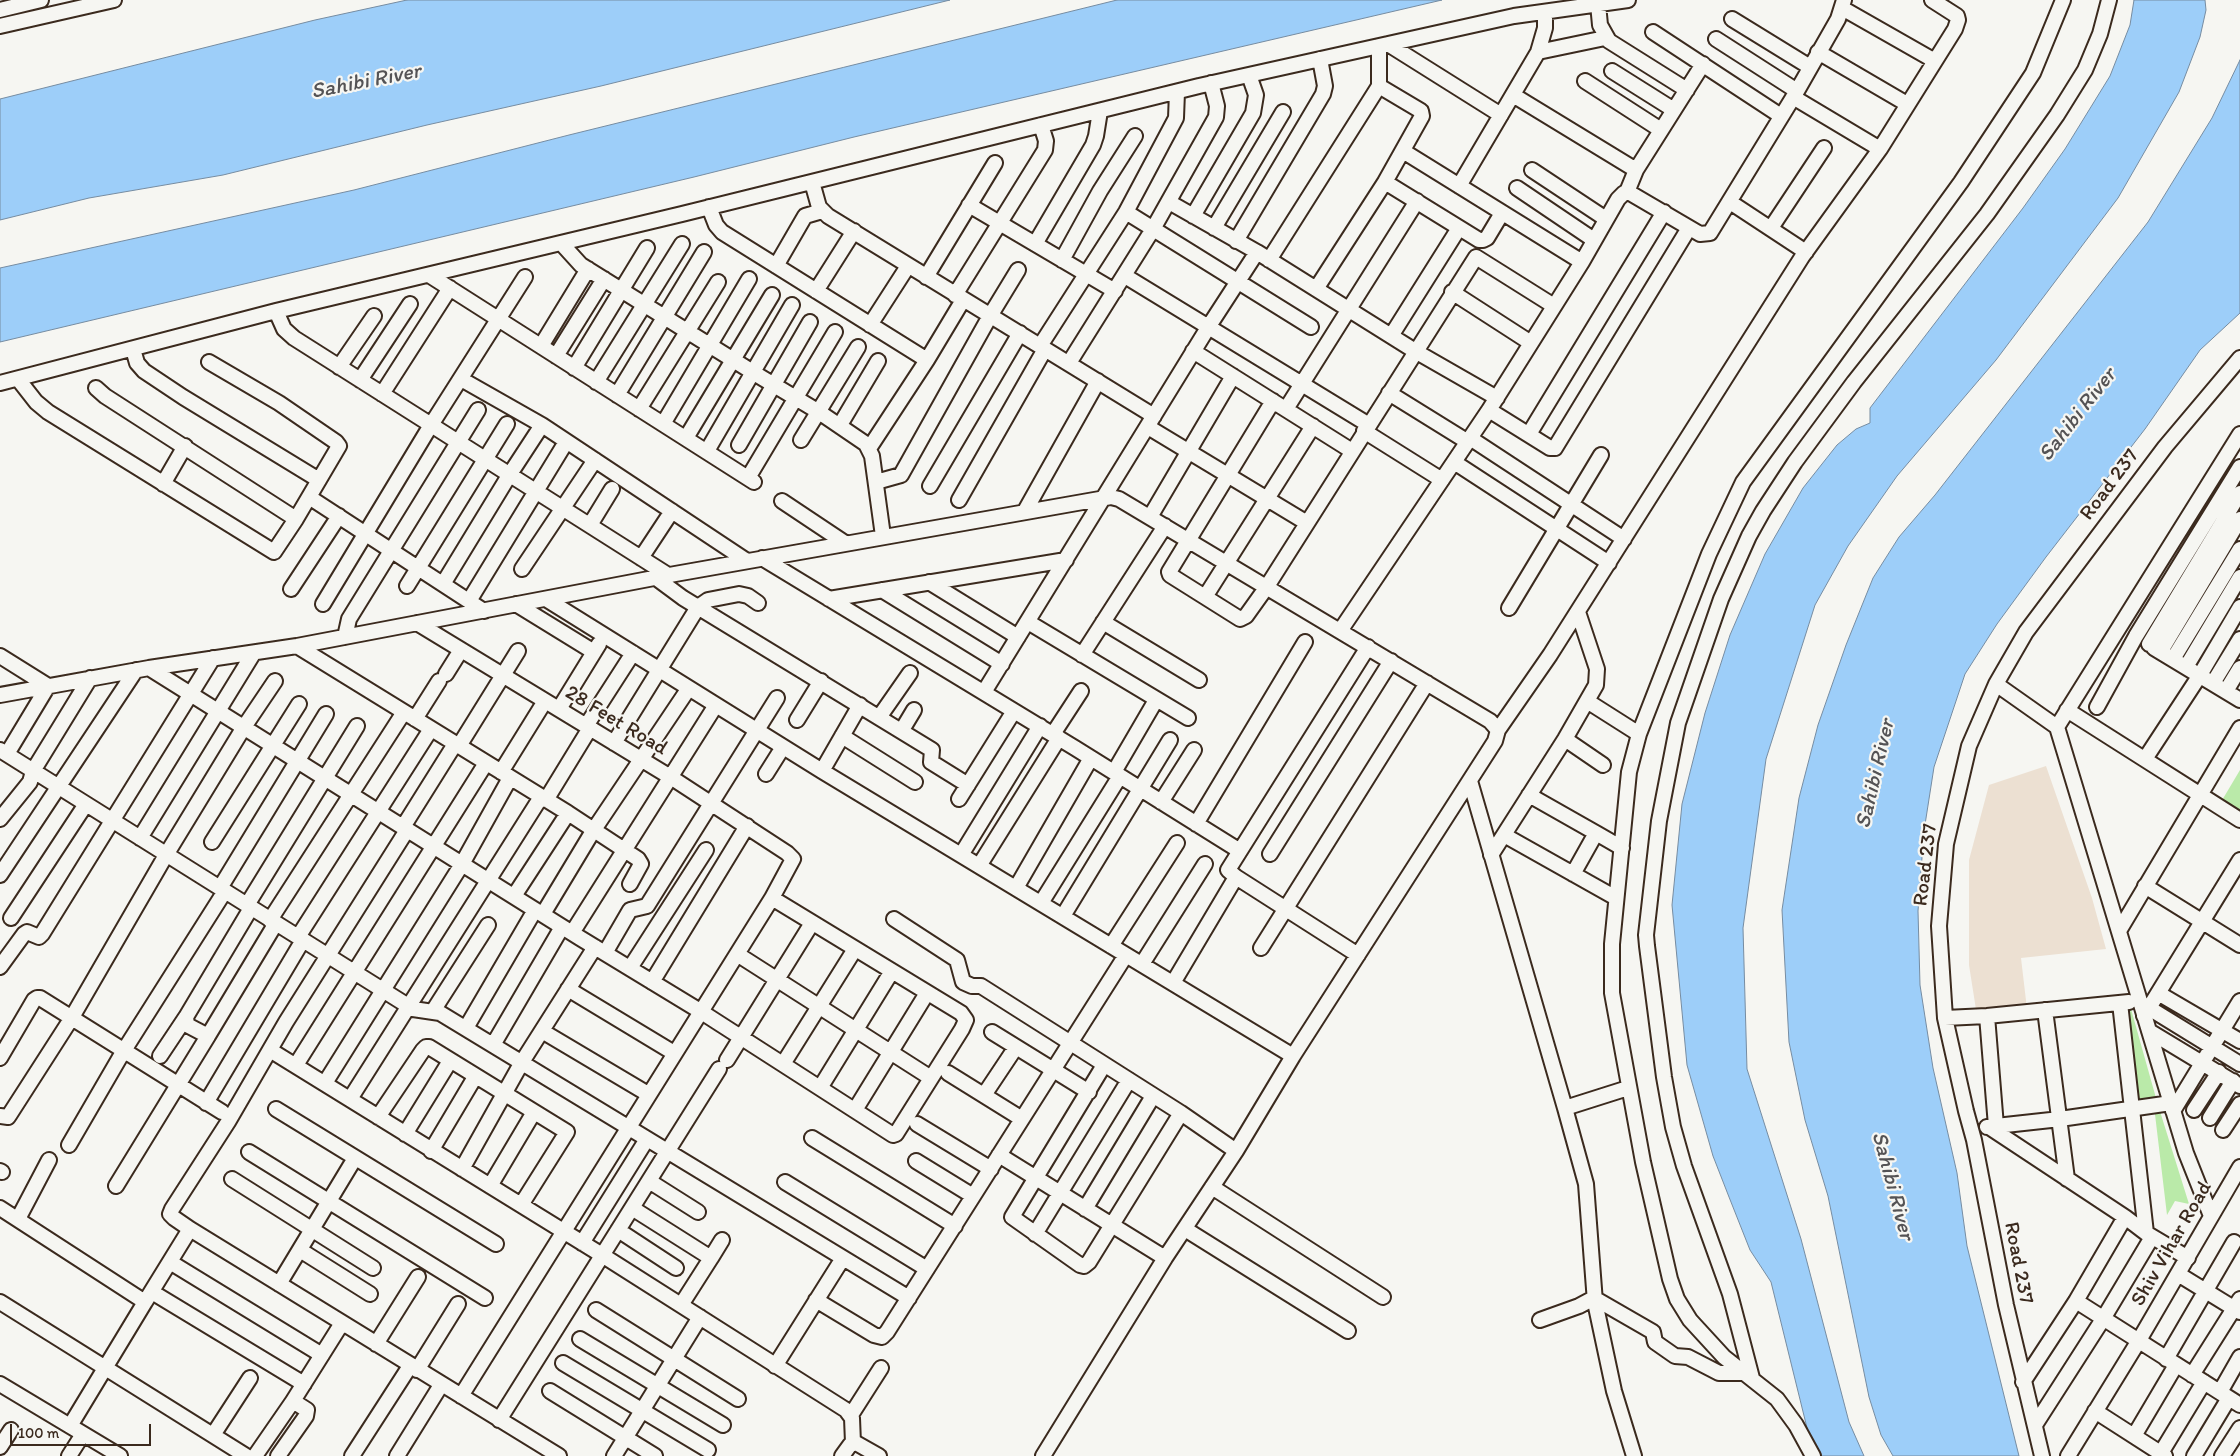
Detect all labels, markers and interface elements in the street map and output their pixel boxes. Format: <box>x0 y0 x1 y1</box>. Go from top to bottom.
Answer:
water label: Sahibi River <box>309 58 423 106</box>
water label: Sahibi River <box>2033 363 2123 467</box>
street label: Road 237 <box>2075 444 2145 526</box>
street label: 28 Feet Road <box>560 681 672 761</box>
water label: Sahibi River <box>1851 717 1901 831</box>
street label: Road 237 <box>1908 822 1944 908</box>
water label: Sahibi River <box>1865 1129 1919 1243</box>
street label: Shiv Vihar Road <box>2126 1177 2218 1311</box>
street label: Road 237 <box>1998 1220 2038 1306</box>
scale bar <box>12 1414 154 1446</box>
text: 100 m <box>18 1424 59 1442</box>

